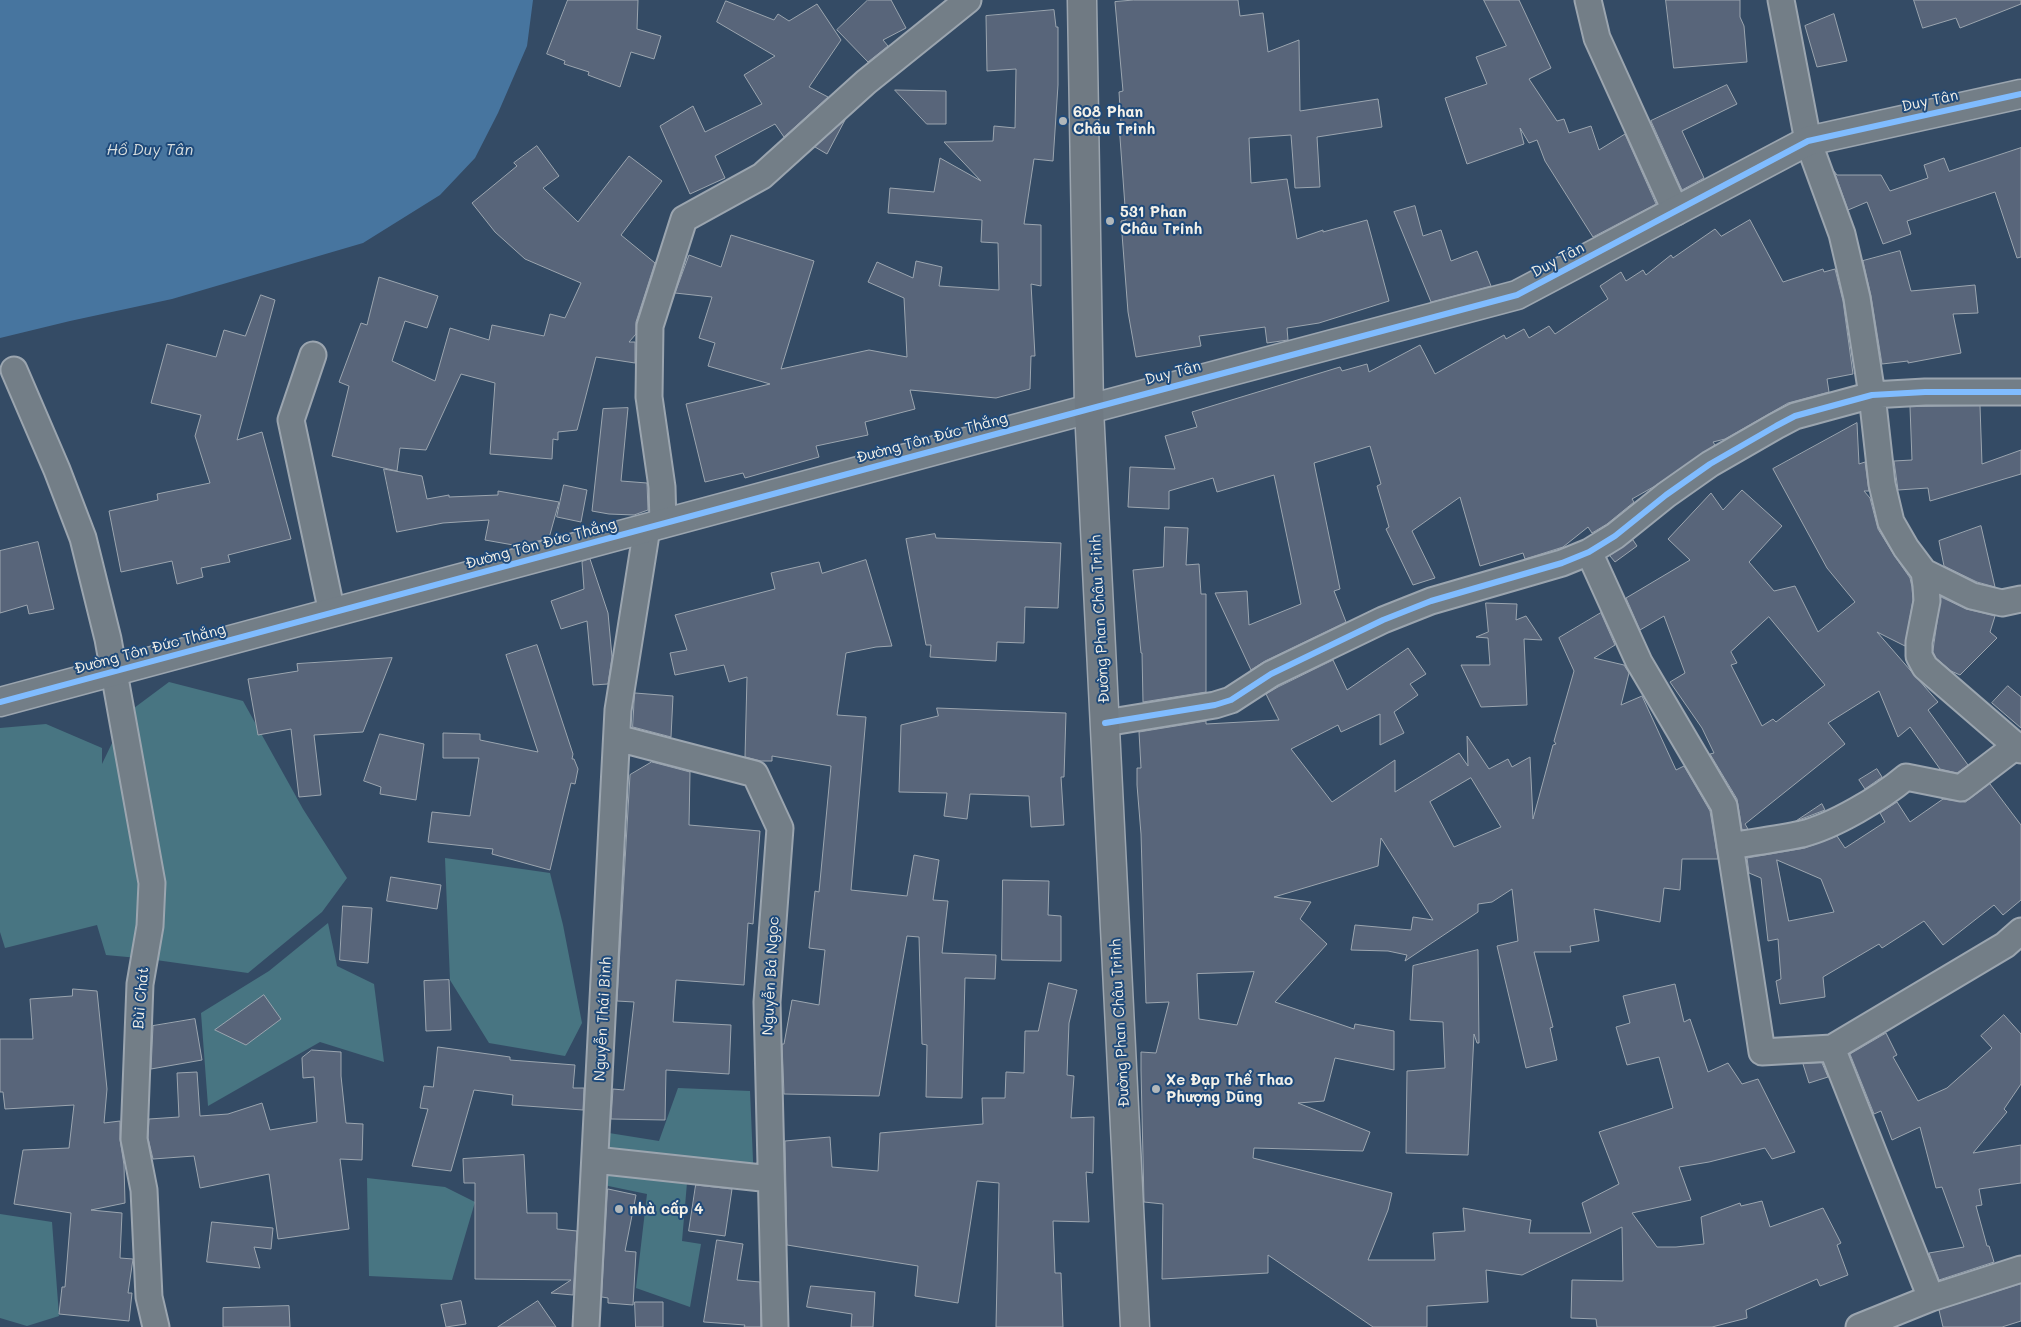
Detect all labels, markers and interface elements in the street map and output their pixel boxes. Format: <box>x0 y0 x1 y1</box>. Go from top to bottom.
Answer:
street label: Duy Tân <box>1900 86 1960 116</box>
place label: 608 Phan Châu Trinh <box>1073 103 1155 138</box>
marker: 608 Phan Châu Trinh <box>1057 115 1069 127</box>
water label: Hồ Duy Tân <box>107 140 193 160</box>
place label: 531 Phan Châu Trinh <box>1120 203 1202 238</box>
marker: 531 Phan Châu Trinh <box>1104 215 1116 227</box>
street label: Duy Tân <box>1529 239 1587 281</box>
street label: Duy Tân <box>1143 357 1203 389</box>
street label: Đường Tôn Đức Thắng <box>854 409 1010 467</box>
street label: Đường Tôn Đức Thắng <box>463 515 619 573</box>
street label: Đường Phan Châu Trinh <box>1087 534 1113 704</box>
street label: Đường Tôn Đức Thắng <box>72 620 228 678</box>
street label: Nguyễn Bá Ngọc <box>759 916 783 1036</box>
street label: Đường Phan Châu Trinh <box>1107 938 1133 1108</box>
street label: Nguyễn Thái Bình <box>591 956 615 1082</box>
street label: Bùi Chát <box>129 966 153 1030</box>
place label: Xe Đạp Thể Thao Phượng Dũng <box>1166 1071 1293 1106</box>
marker: Xe Đạp Thể Thao Phượng Dũng <box>1150 1083 1162 1095</box>
place label: nhà cấp 4 <box>629 1200 703 1218</box>
marker: nhà cấp 4 <box>613 1203 625 1215</box>

